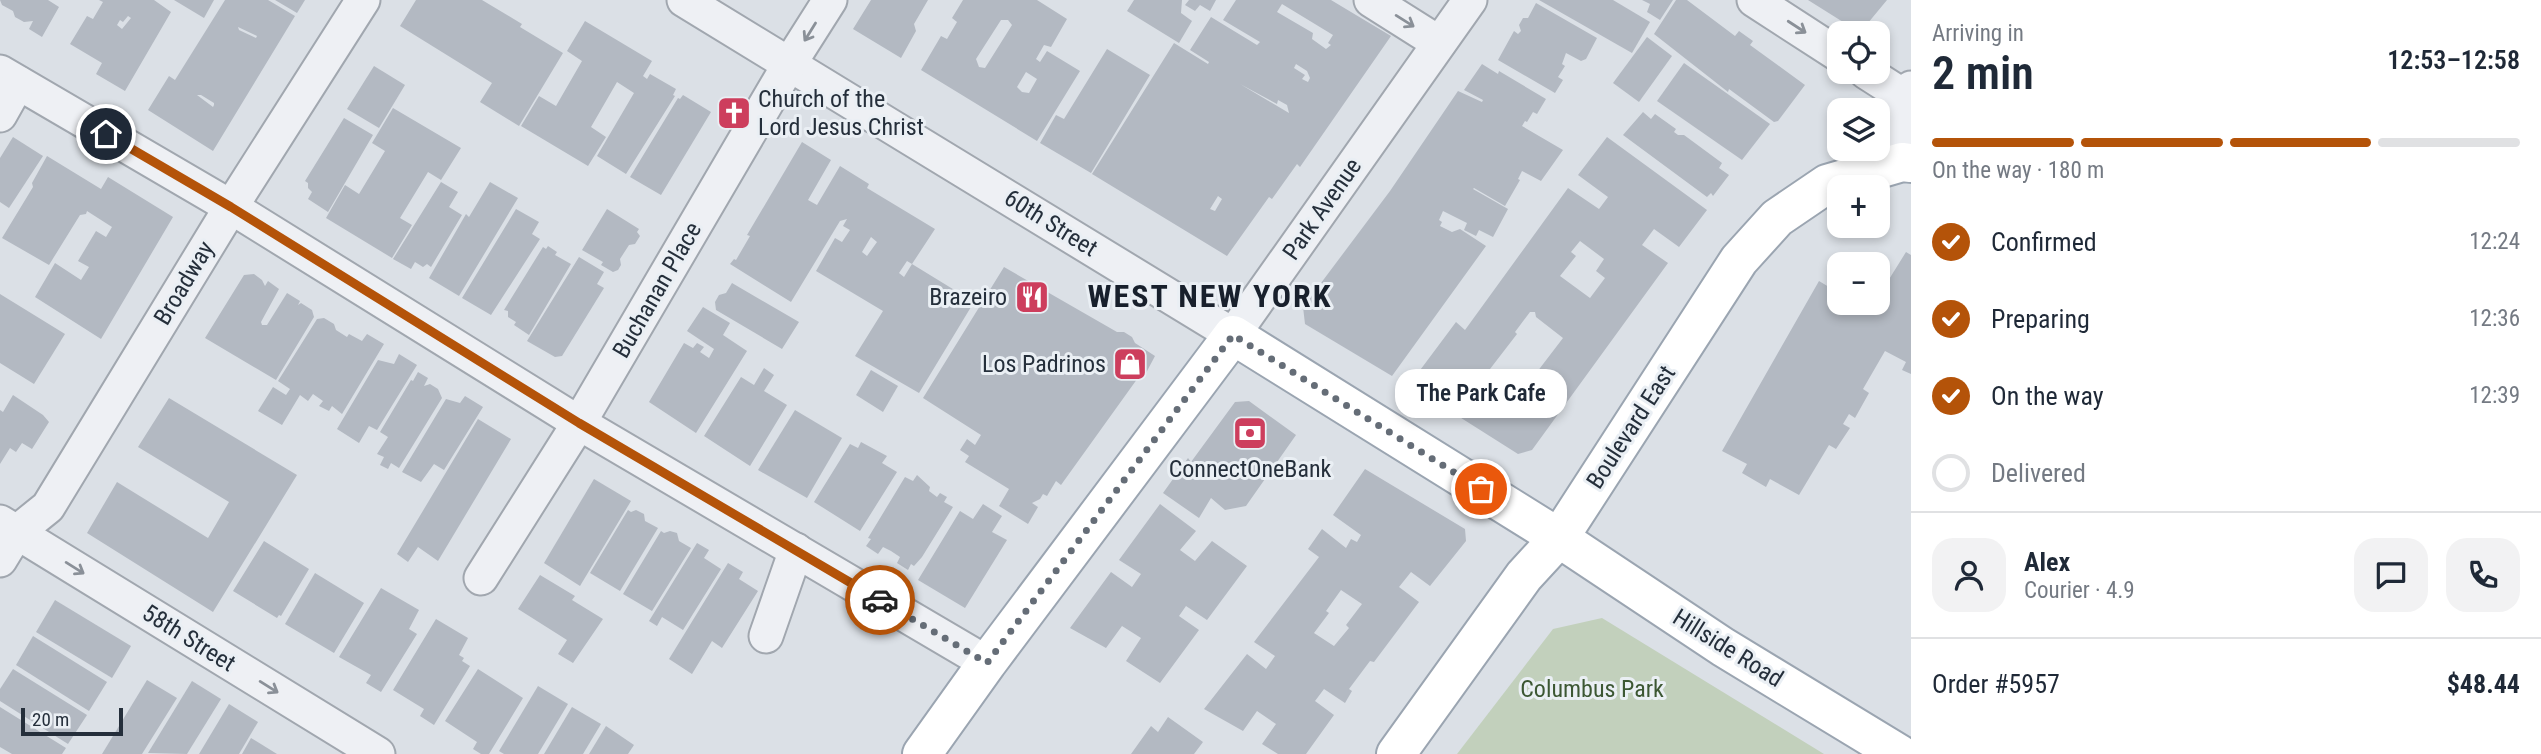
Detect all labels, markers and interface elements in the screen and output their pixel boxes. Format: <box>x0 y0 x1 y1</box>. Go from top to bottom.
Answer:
one-way arrow <box>1395 15 1415 29</box>
text: Arriving in <box>1932 20 2024 47</box>
one-way arrow <box>803 21 817 41</box>
one-way arrow <box>1786 21 1806 35</box>
map controls <box>1827 21 1890 315</box>
button: locate <box>1827 21 1890 84</box>
text: 12:53–12:58 <box>2387 45 2520 75</box>
text: 2 min <box>1932 46 2034 100</box>
place label: Church of the Lord Jesus Christ <box>758 85 924 141</box>
church icon: Church of the Lord Jesus Christ <box>715 94 753 132</box>
button: layers <box>1827 98 1890 161</box>
pin <box>76 104 136 164</box>
icon: home <box>87 115 125 153</box>
street label: Park Avenue <box>1277 153 1367 265</box>
text: On the way · 180 m <box>1932 157 2104 184</box>
button: + <box>1827 175 1890 238</box>
street label: 60th Street <box>999 184 1103 262</box>
street label: Buchanan Place <box>607 217 707 363</box>
icon: check <box>1932 223 1970 261</box>
text: Confirmed <box>1991 227 2097 257</box>
text: 12:24 <box>2469 228 2520 255</box>
street label: Broadway <box>148 236 220 330</box>
button: − <box>1827 252 1890 315</box>
district label: WEST NEW YORK <box>1087 277 1333 315</box>
restaurant icon: Brazeiro <box>1013 278 1051 316</box>
place label: Brazeiro <box>929 283 1007 311</box>
icon: check <box>1932 300 1970 338</box>
text: Preparing <box>1991 304 2090 334</box>
text: 12:36 <box>2469 305 2520 332</box>
shop icon: Los Padrinos <box>1111 345 1149 383</box>
place label: Los Padrinos <box>982 350 1106 378</box>
street label: Boulevard East <box>1581 360 1681 494</box>
callout: The Park Cafe <box>1395 370 1567 419</box>
icon: check <box>1932 377 1970 415</box>
text: The Park Cafe <box>1416 380 1546 407</box>
text: On the way <box>1991 381 2104 411</box>
text: 12:39 <box>2469 382 2520 409</box>
bank icon: ConnectOneBank <box>1231 414 1269 452</box>
place label: ConnectOneBank <box>1169 455 1332 483</box>
text: Delivered <box>1991 458 2086 488</box>
pin <box>1451 459 1511 519</box>
icon: bag <box>1462 470 1500 508</box>
button: person <box>1932 538 2006 612</box>
button: chat <box>2354 538 2428 612</box>
button: phone <box>2446 538 2520 612</box>
text: Alex <box>2024 547 2070 577</box>
one-way arrow <box>65 561 85 575</box>
courier <box>845 565 915 635</box>
text: Courier · 4.9 <box>2024 577 2135 604</box>
icon: car <box>861 581 899 619</box>
street label: 58th Street <box>137 599 241 677</box>
street label: Hillside Road <box>1668 603 1788 693</box>
text: Order #5957 <box>1932 669 2060 699</box>
text: $48.44 <box>2447 669 2520 699</box>
park label: Columbus Park <box>1520 675 1664 703</box>
one-way arrow <box>259 680 279 694</box>
scale bar <box>21 705 122 737</box>
text: 20 m <box>32 708 69 731</box>

